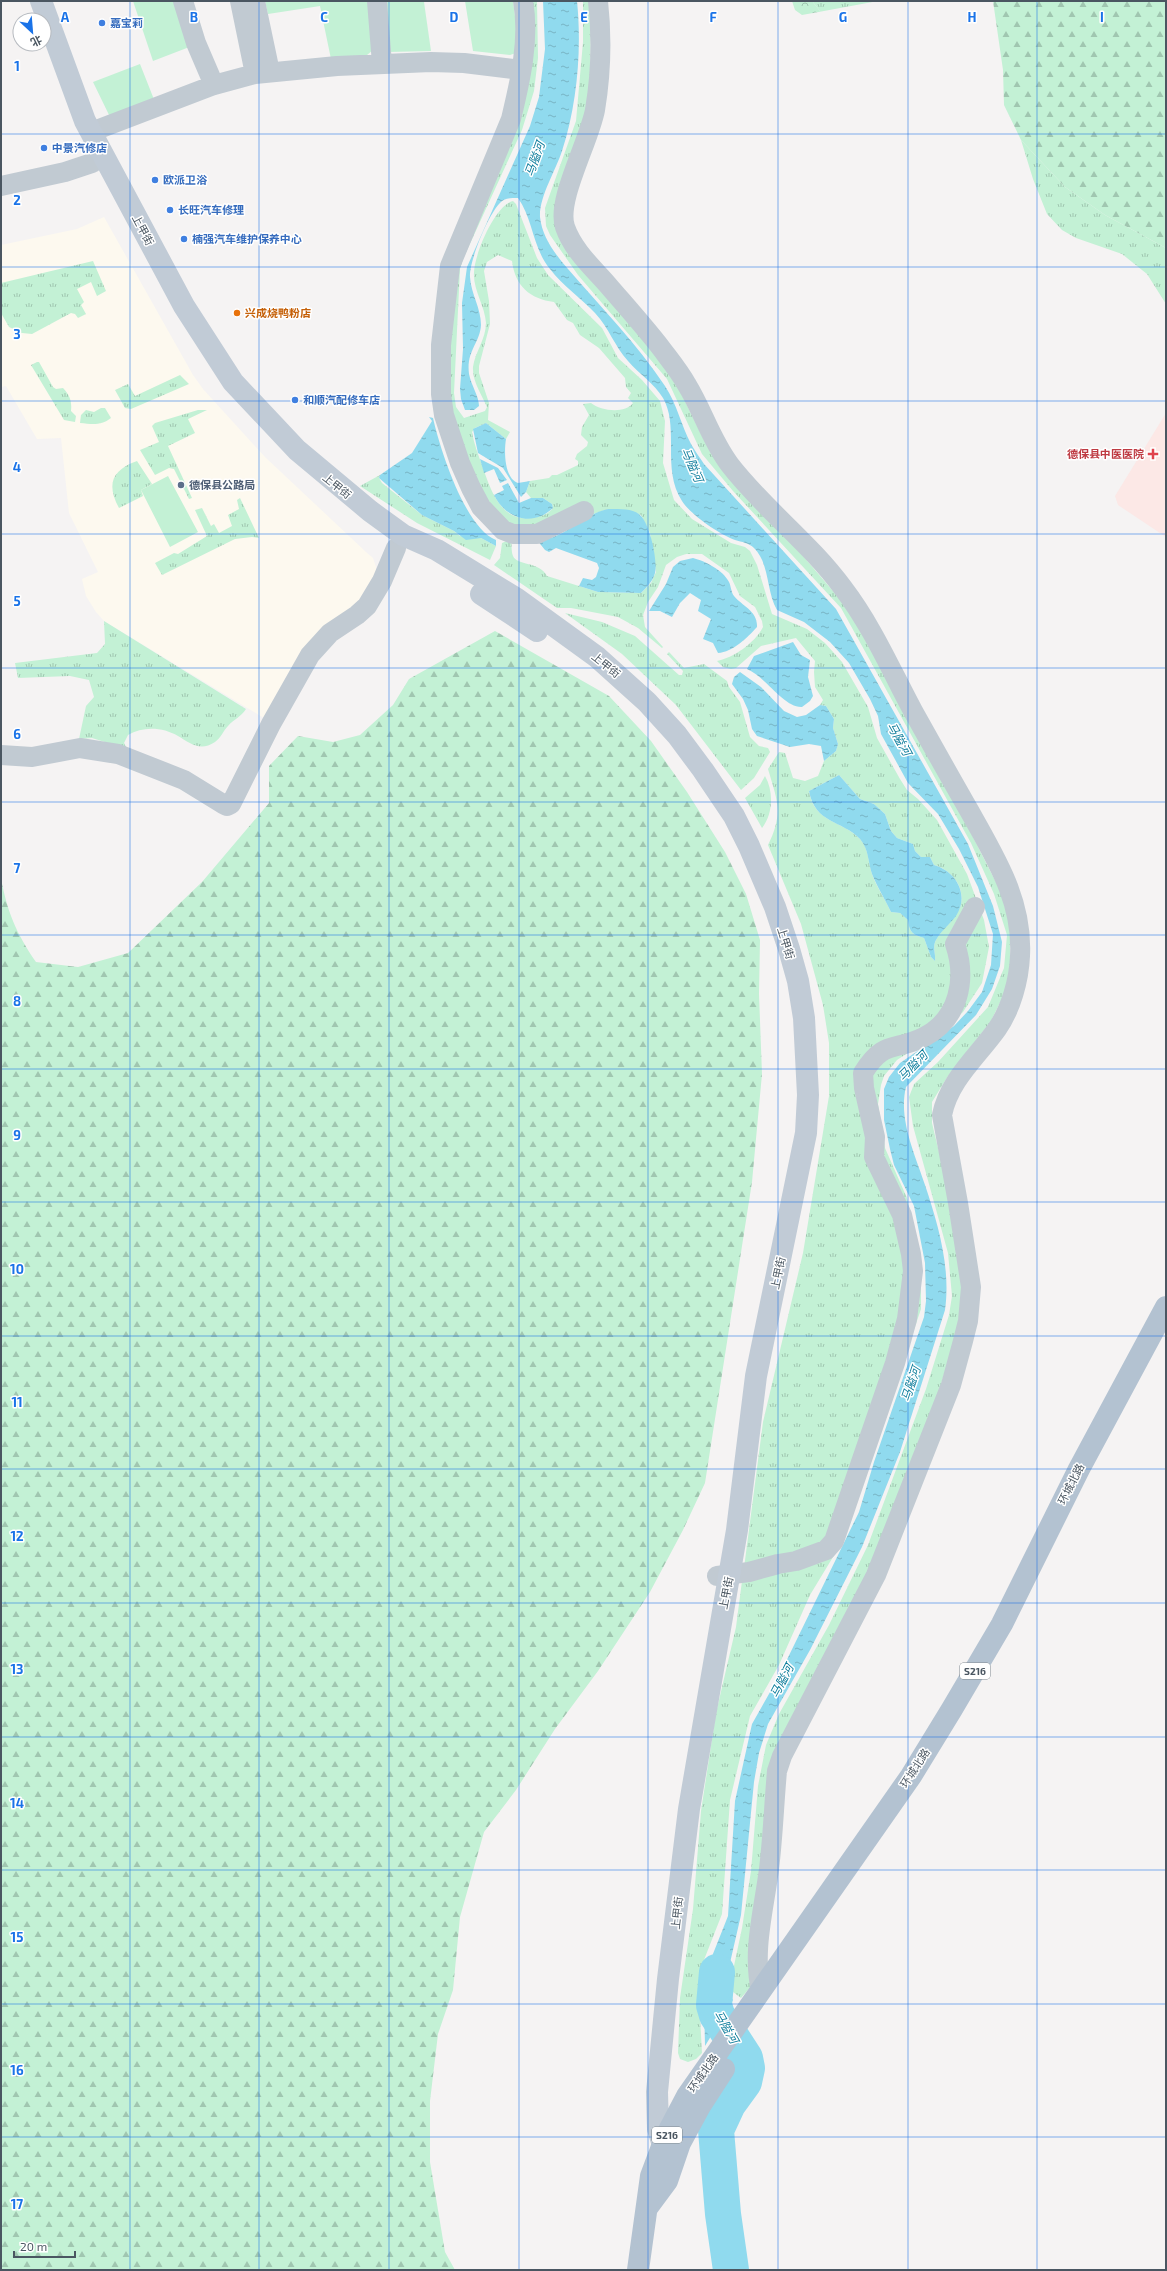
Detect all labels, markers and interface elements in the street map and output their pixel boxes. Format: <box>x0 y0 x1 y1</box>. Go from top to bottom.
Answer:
text: A <box>61 9 70 25</box>
text: B <box>190 9 198 25</box>
text: C <box>320 9 328 25</box>
text: D <box>450 9 459 25</box>
text: E <box>580 9 588 25</box>
text: F <box>709 9 717 25</box>
text: G <box>839 9 847 25</box>
text: H <box>968 9 977 25</box>
text: I <box>1100 9 1104 25</box>
north arrow <box>12 12 52 52</box>
place label: 嘉宝莉 <box>110 16 143 29</box>
marker: 嘉宝莉 <box>97 18 107 28</box>
text: 北 <box>29 33 44 50</box>
text: 1 <box>14 58 20 74</box>
water label: 马隘河 <box>521 137 547 178</box>
place label: 中景汽修店 <box>52 141 107 154</box>
marker: 中景汽修店 <box>39 143 49 153</box>
place label: 欧派卫浴 <box>163 173 208 186</box>
marker: 欧派卫浴 <box>150 175 160 185</box>
text: 2 <box>13 192 21 208</box>
place label: 长旺汽车修理 <box>178 203 244 216</box>
marker: 长旺汽车修理 <box>165 205 175 215</box>
street label: 上甲街 <box>130 212 157 247</box>
place label: 楠强汽车维护保养中心 <box>192 232 302 245</box>
marker: 楠强汽车维护保养中心 <box>179 234 189 244</box>
place label: 兴成烧鸭粉店 <box>245 306 311 319</box>
marker: 兴成烧鸭粉店 <box>232 308 242 318</box>
text: 3 <box>13 326 21 342</box>
place label: 和顺汽配修车店 <box>303 393 380 406</box>
marker: 和顺汽配修车店 <box>290 395 300 405</box>
water label: 马隘河 <box>679 445 707 486</box>
place label: 德保县中医医院 <box>1067 447 1144 460</box>
marker: 德保县中医医院 <box>1147 448 1159 460</box>
text: 4 <box>13 459 21 475</box>
street label: 上甲街 <box>320 470 354 501</box>
place label: 德保县公路局 <box>189 478 255 491</box>
marker: 德保县公路局 <box>176 480 186 490</box>
text: 5 <box>13 593 21 609</box>
street label: 上甲街 <box>589 649 623 680</box>
water label: 马隘河 <box>885 719 916 759</box>
text: 6 <box>13 726 21 742</box>
text: 7 <box>14 860 21 876</box>
street label: 上甲街 <box>775 925 798 961</box>
text: 8 <box>13 993 21 1009</box>
water label: 马隘河 <box>895 1046 931 1083</box>
text: 9 <box>13 1127 21 1143</box>
street label: 上甲街 <box>768 1255 787 1290</box>
text: 10 <box>10 1261 24 1277</box>
water label: 马隘河 <box>898 1362 923 1403</box>
text: 11 <box>11 1394 23 1410</box>
street label: 环城北路 <box>1055 1461 1086 1506</box>
text: 12 <box>10 1528 24 1544</box>
street label: 上甲街 <box>716 1575 735 1610</box>
water label: 马隘河 <box>766 1660 797 1700</box>
text: 13 <box>11 1661 24 1677</box>
road number: S216 <box>960 1663 990 1679</box>
street label: 环城北路 <box>897 1746 932 1790</box>
text: 14 <box>10 1795 24 1811</box>
street label: 上甲街 <box>668 1896 685 1930</box>
text: 15 <box>11 1929 23 1945</box>
water label: 马隘河 <box>712 2007 743 2047</box>
street label: 环城北路 <box>685 2051 721 2094</box>
text: 16 <box>10 2062 24 2078</box>
road number: S216 <box>652 2127 682 2143</box>
text: 17 <box>11 2196 23 2212</box>
scale bar <box>14 2233 75 2259</box>
text: 20 m <box>20 2239 47 2253</box>

